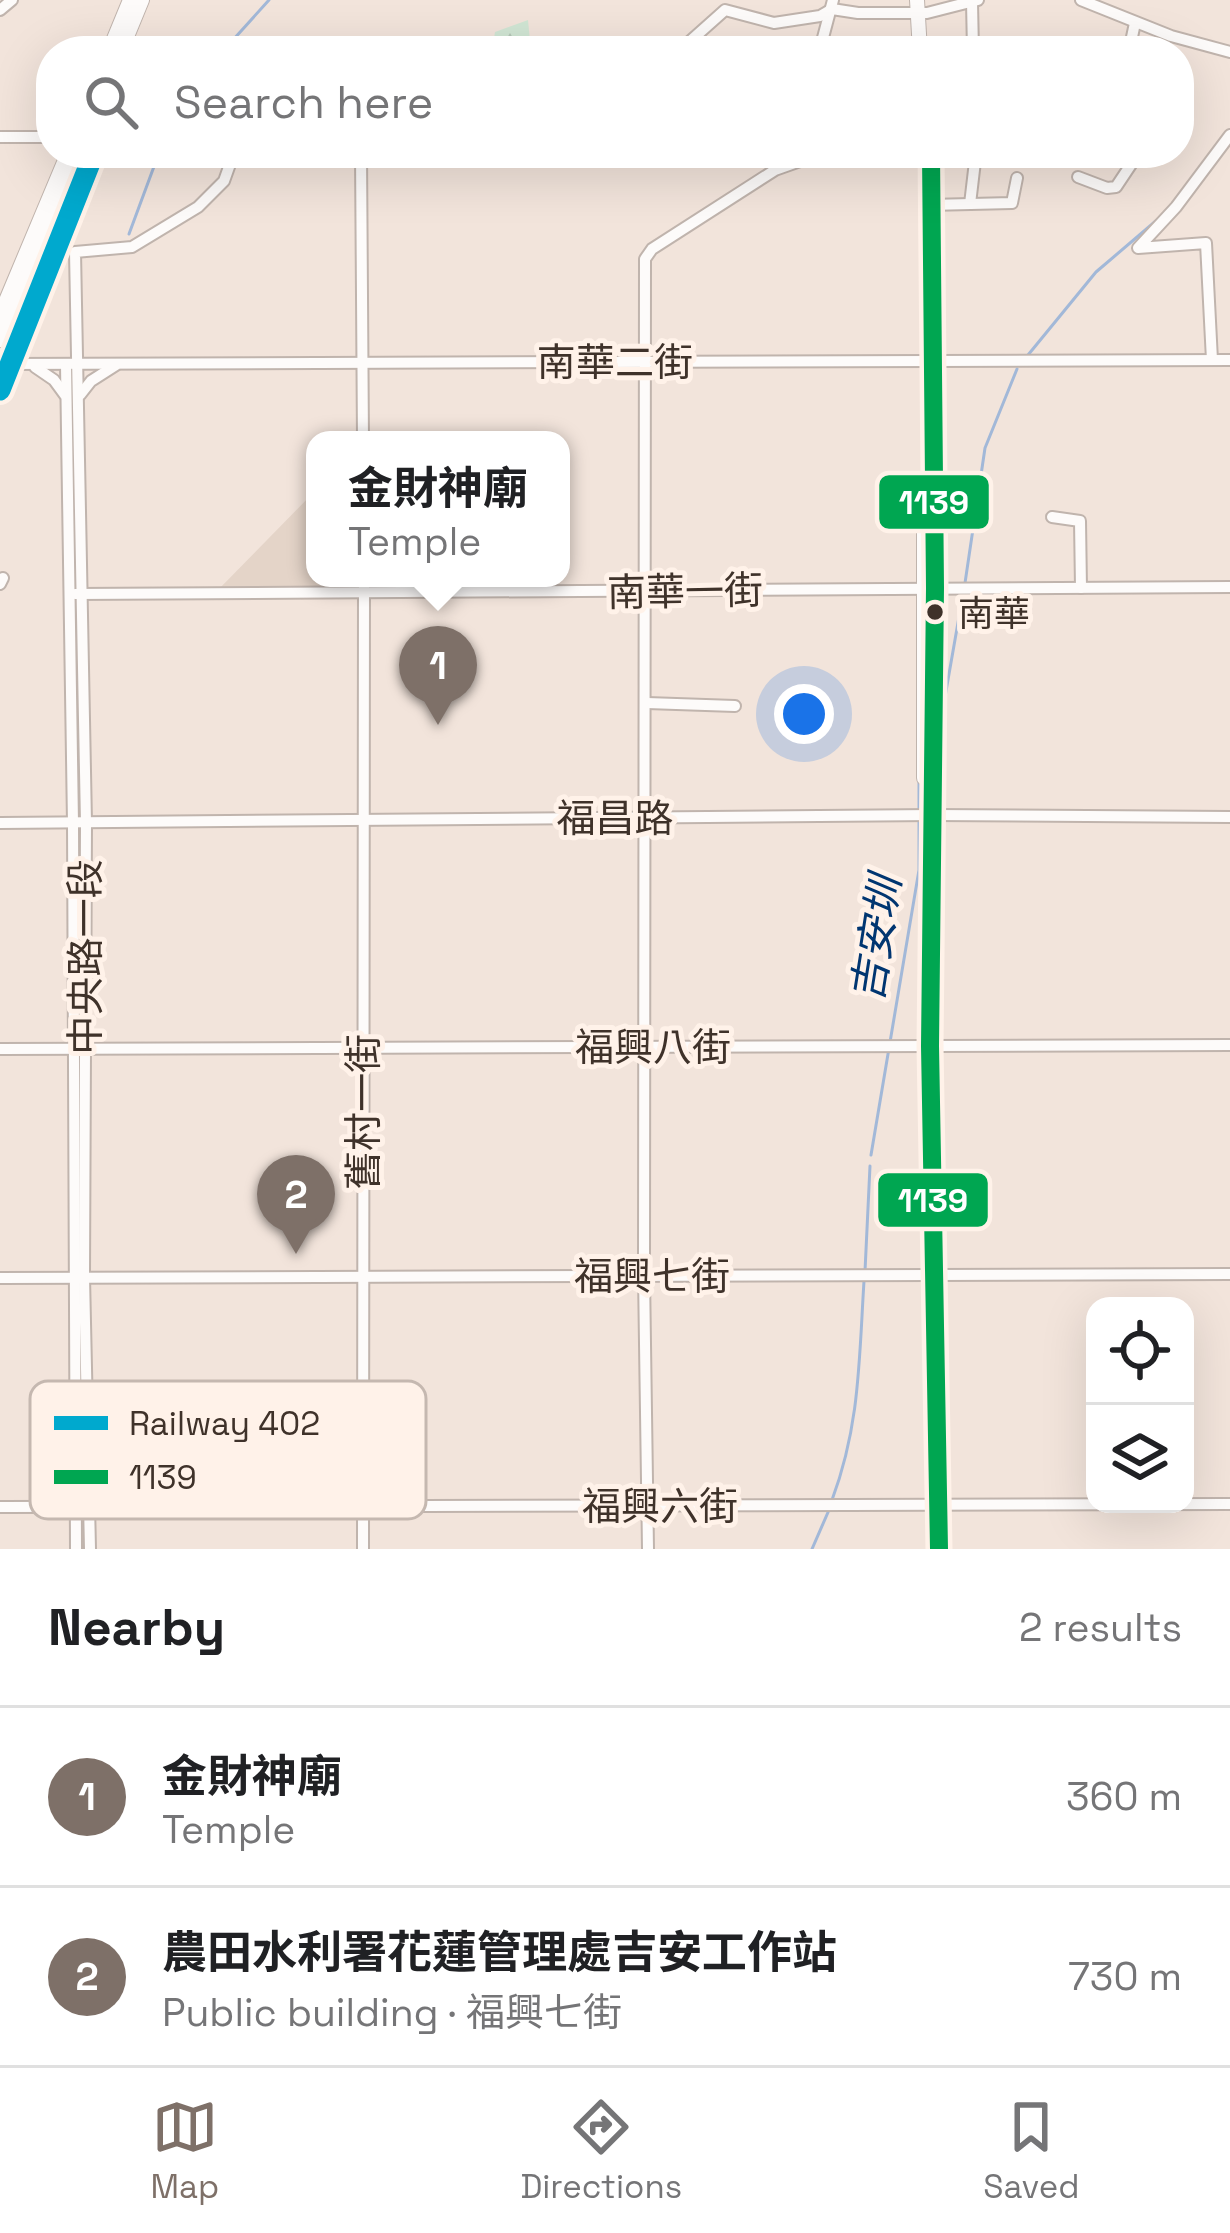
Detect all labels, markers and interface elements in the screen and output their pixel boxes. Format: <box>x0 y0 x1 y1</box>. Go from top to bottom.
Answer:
search box <box>36 36 1194 168</box>
icon: search <box>78 69 144 135</box>
text: Search here <box>174 74 433 131</box>
street label: 南華二街 <box>537 338 693 387</box>
popup <box>306 431 570 587</box>
text: 金財神廟 <box>348 460 528 517</box>
line badge: 1139 <box>877 473 991 531</box>
text: 1139 <box>899 482 969 524</box>
text: Temple <box>348 517 481 566</box>
street label: 南華一街 <box>607 566 763 617</box>
place label: 南華 <box>958 591 1030 637</box>
marker: 南華 <box>924 601 946 623</box>
pin: 1 <box>399 626 477 725</box>
your location <box>774 684 834 744</box>
street label: 福昌路 <box>556 794 674 843</box>
street label: 中央路一段 <box>61 859 110 1055</box>
water label: 吉安圳 <box>840 867 913 1005</box>
street label: 福興八街 <box>575 1023 731 1072</box>
street label: 舊村一街 <box>339 1034 388 1190</box>
pin: 2 <box>257 1155 335 1254</box>
line badge: 1139 <box>876 1171 990 1229</box>
text: 1139 <box>898 1180 968 1222</box>
street label: 福興七街 <box>574 1252 730 1301</box>
map controls <box>1086 1297 1194 1513</box>
button: locate <box>1086 1297 1194 1405</box>
legend <box>30 1381 426 1519</box>
text: Railway 402 <box>129 1403 320 1445</box>
button: layers <box>1086 1405 1194 1513</box>
text: 1139 <box>129 1457 197 1499</box>
street label: 福興六街 <box>582 1482 738 1531</box>
text: Nearby <box>48 1595 225 1660</box>
text: 2 results <box>1019 1603 1182 1652</box>
text: 金財神廟 <box>162 1748 342 1805</box>
text: 1 <box>78 1772 96 1821</box>
text: 360 m <box>1066 1772 1182 1821</box>
text: Temple <box>162 1805 295 1854</box>
text: 農田水利署花蓮管理處吉安工作站 <box>162 1924 837 1981</box>
text: 2 <box>75 1952 99 2001</box>
text: 730 m <box>1068 1952 1182 2001</box>
text: Public building · 福興七街 <box>162 1988 622 2037</box>
tab: Map <box>151 2094 219 2208</box>
tab: Directions <box>520 2094 682 2208</box>
tab: Saved <box>983 2094 1079 2208</box>

